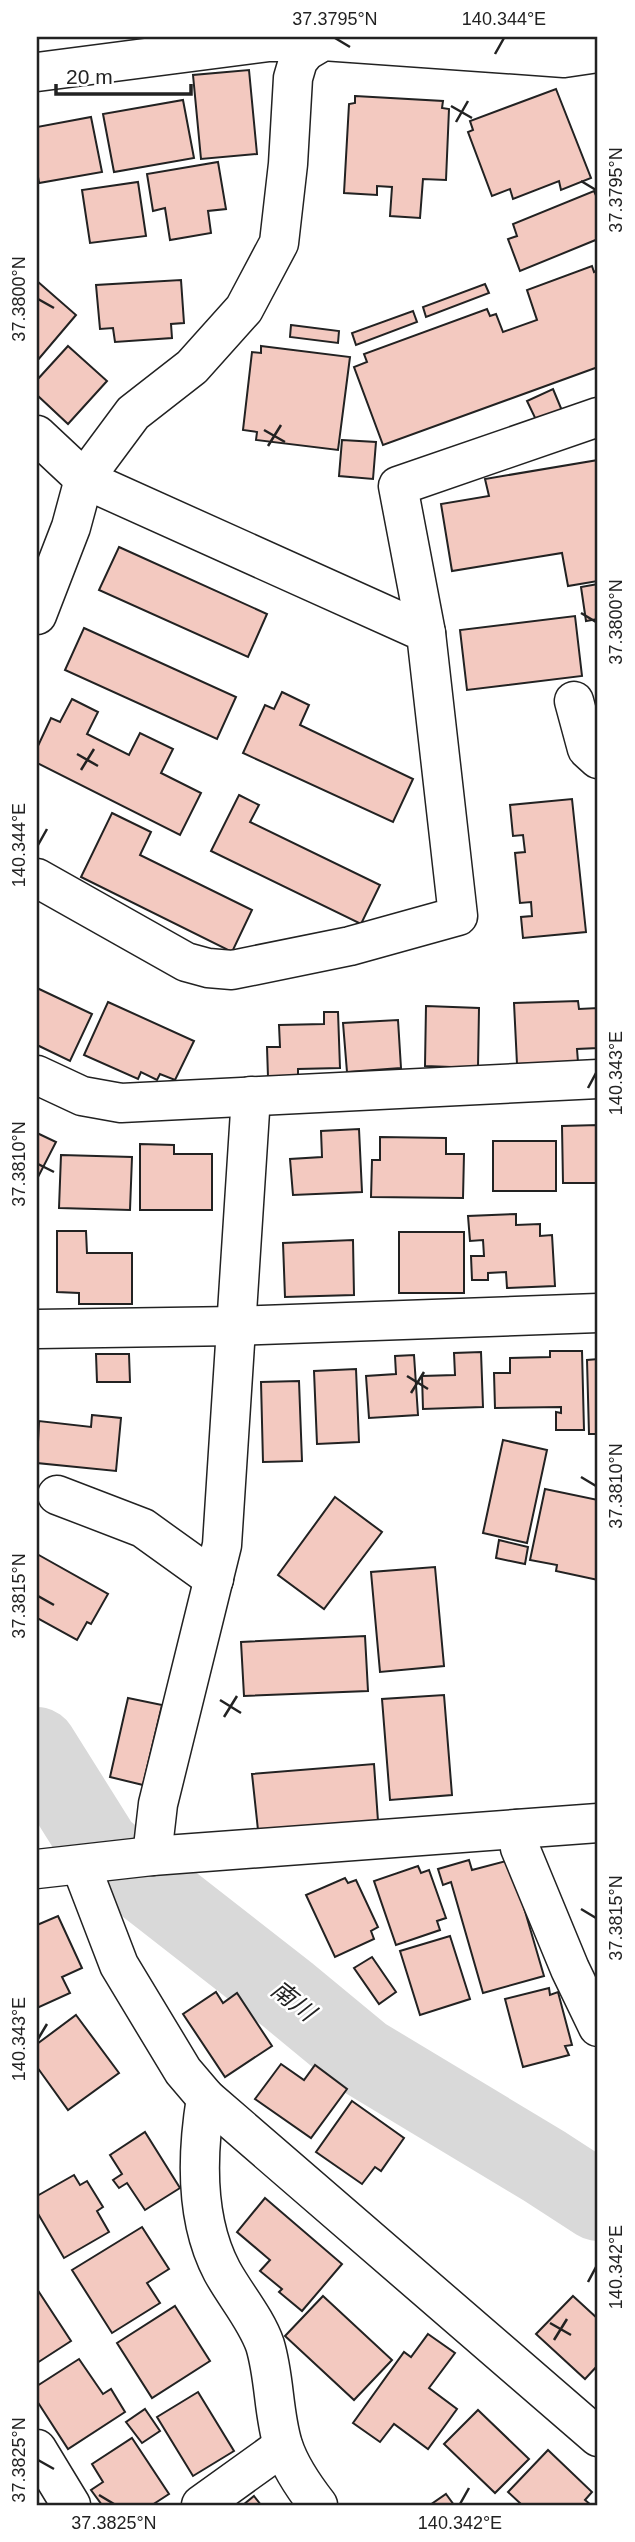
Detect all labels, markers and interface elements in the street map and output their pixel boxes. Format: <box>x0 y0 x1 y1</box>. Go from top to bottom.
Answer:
text: 37.3795°N <box>292 9 378 29</box>
text: 140.344°E <box>462 9 546 29</box>
scale bar <box>56 52 191 96</box>
text: 20 m <box>66 65 113 88</box>
text: 37.3795°N <box>606 147 626 233</box>
text: 37.3800°N <box>9 256 29 342</box>
text: 37.3800°N <box>606 579 626 665</box>
text: 140.344°E <box>9 803 29 887</box>
text: 140.343°E <box>606 1031 626 1115</box>
text: 37.3810°N <box>9 1121 29 1207</box>
text: 37.3810°N <box>606 1443 626 1529</box>
text: 37.3815°N <box>9 1553 29 1639</box>
text: 37.3815°N <box>606 1875 626 1961</box>
water label: 南川 <box>266 1975 323 2028</box>
text: 140.343°E <box>9 1997 29 2081</box>
text: 140.342°E <box>606 2225 626 2309</box>
text: 37.3825°N <box>9 2417 29 2503</box>
text: 37.3825°N <box>71 2513 157 2533</box>
text: 140.342°E <box>418 2513 502 2533</box>

